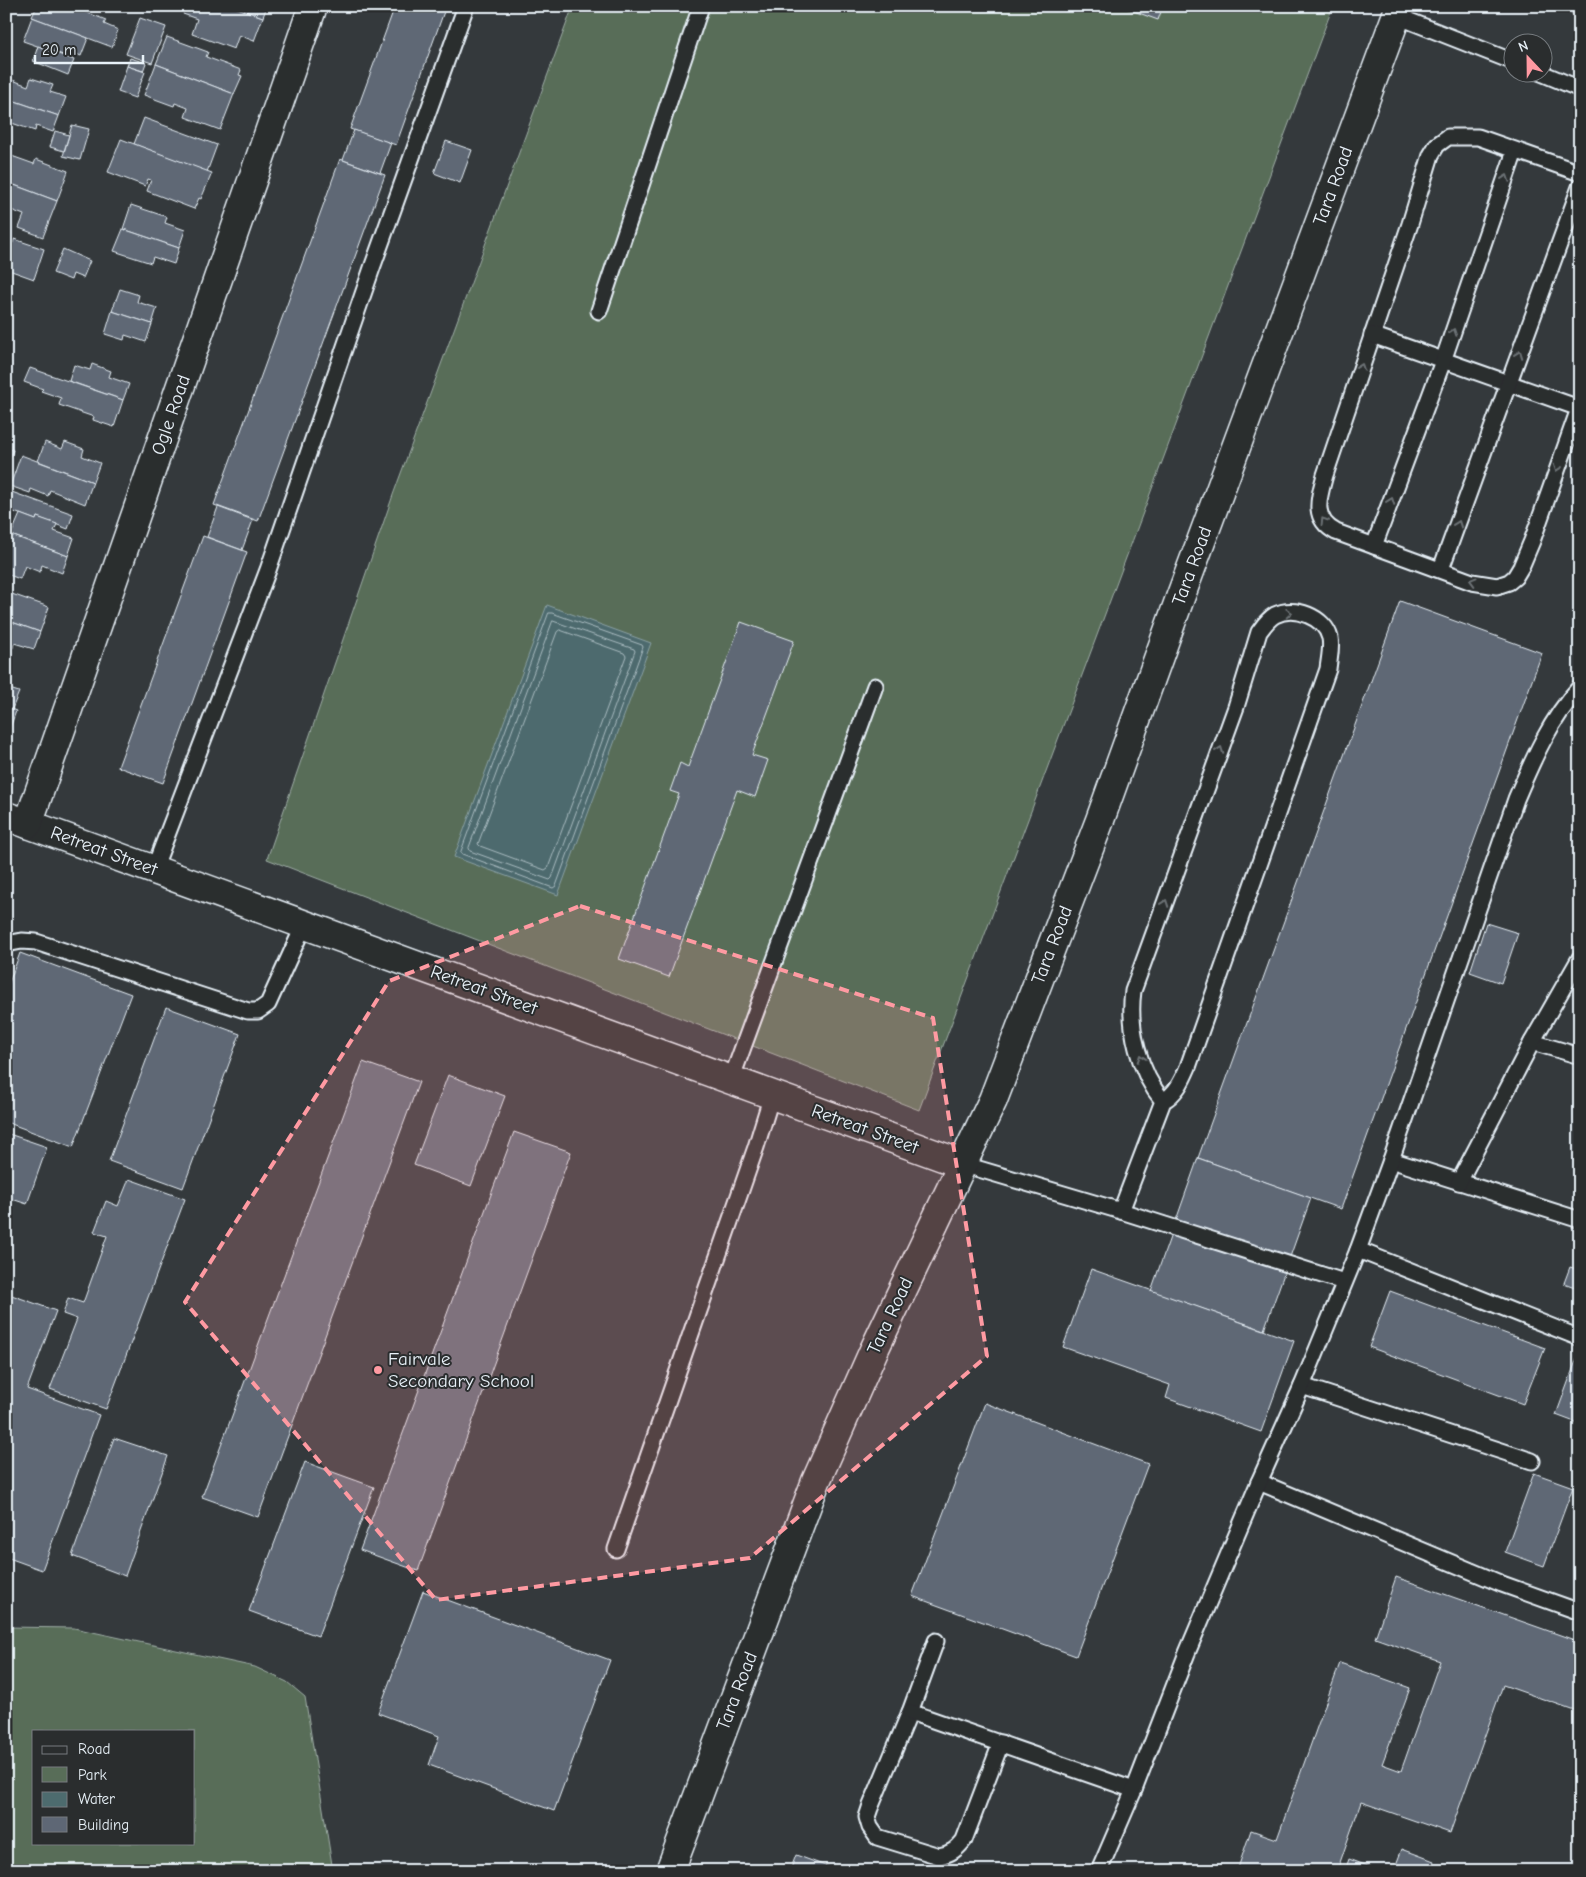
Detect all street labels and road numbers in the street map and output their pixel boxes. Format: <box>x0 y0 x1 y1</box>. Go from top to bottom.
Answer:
street label: Tara Road <box>1309 144 1357 228</box>
street label: Ogle Road <box>147 372 195 458</box>
street label: Tara Road <box>1168 524 1216 608</box>
street label: Retreat Street <box>48 822 161 881</box>
street label: Tara Road <box>1027 903 1077 987</box>
street label: Retreat Street <box>428 961 541 1020</box>
street label: Retreat Street <box>809 1100 922 1159</box>
street label: Tara Road <box>863 1274 917 1358</box>
street label: Tara Road <box>712 1649 762 1733</box>

